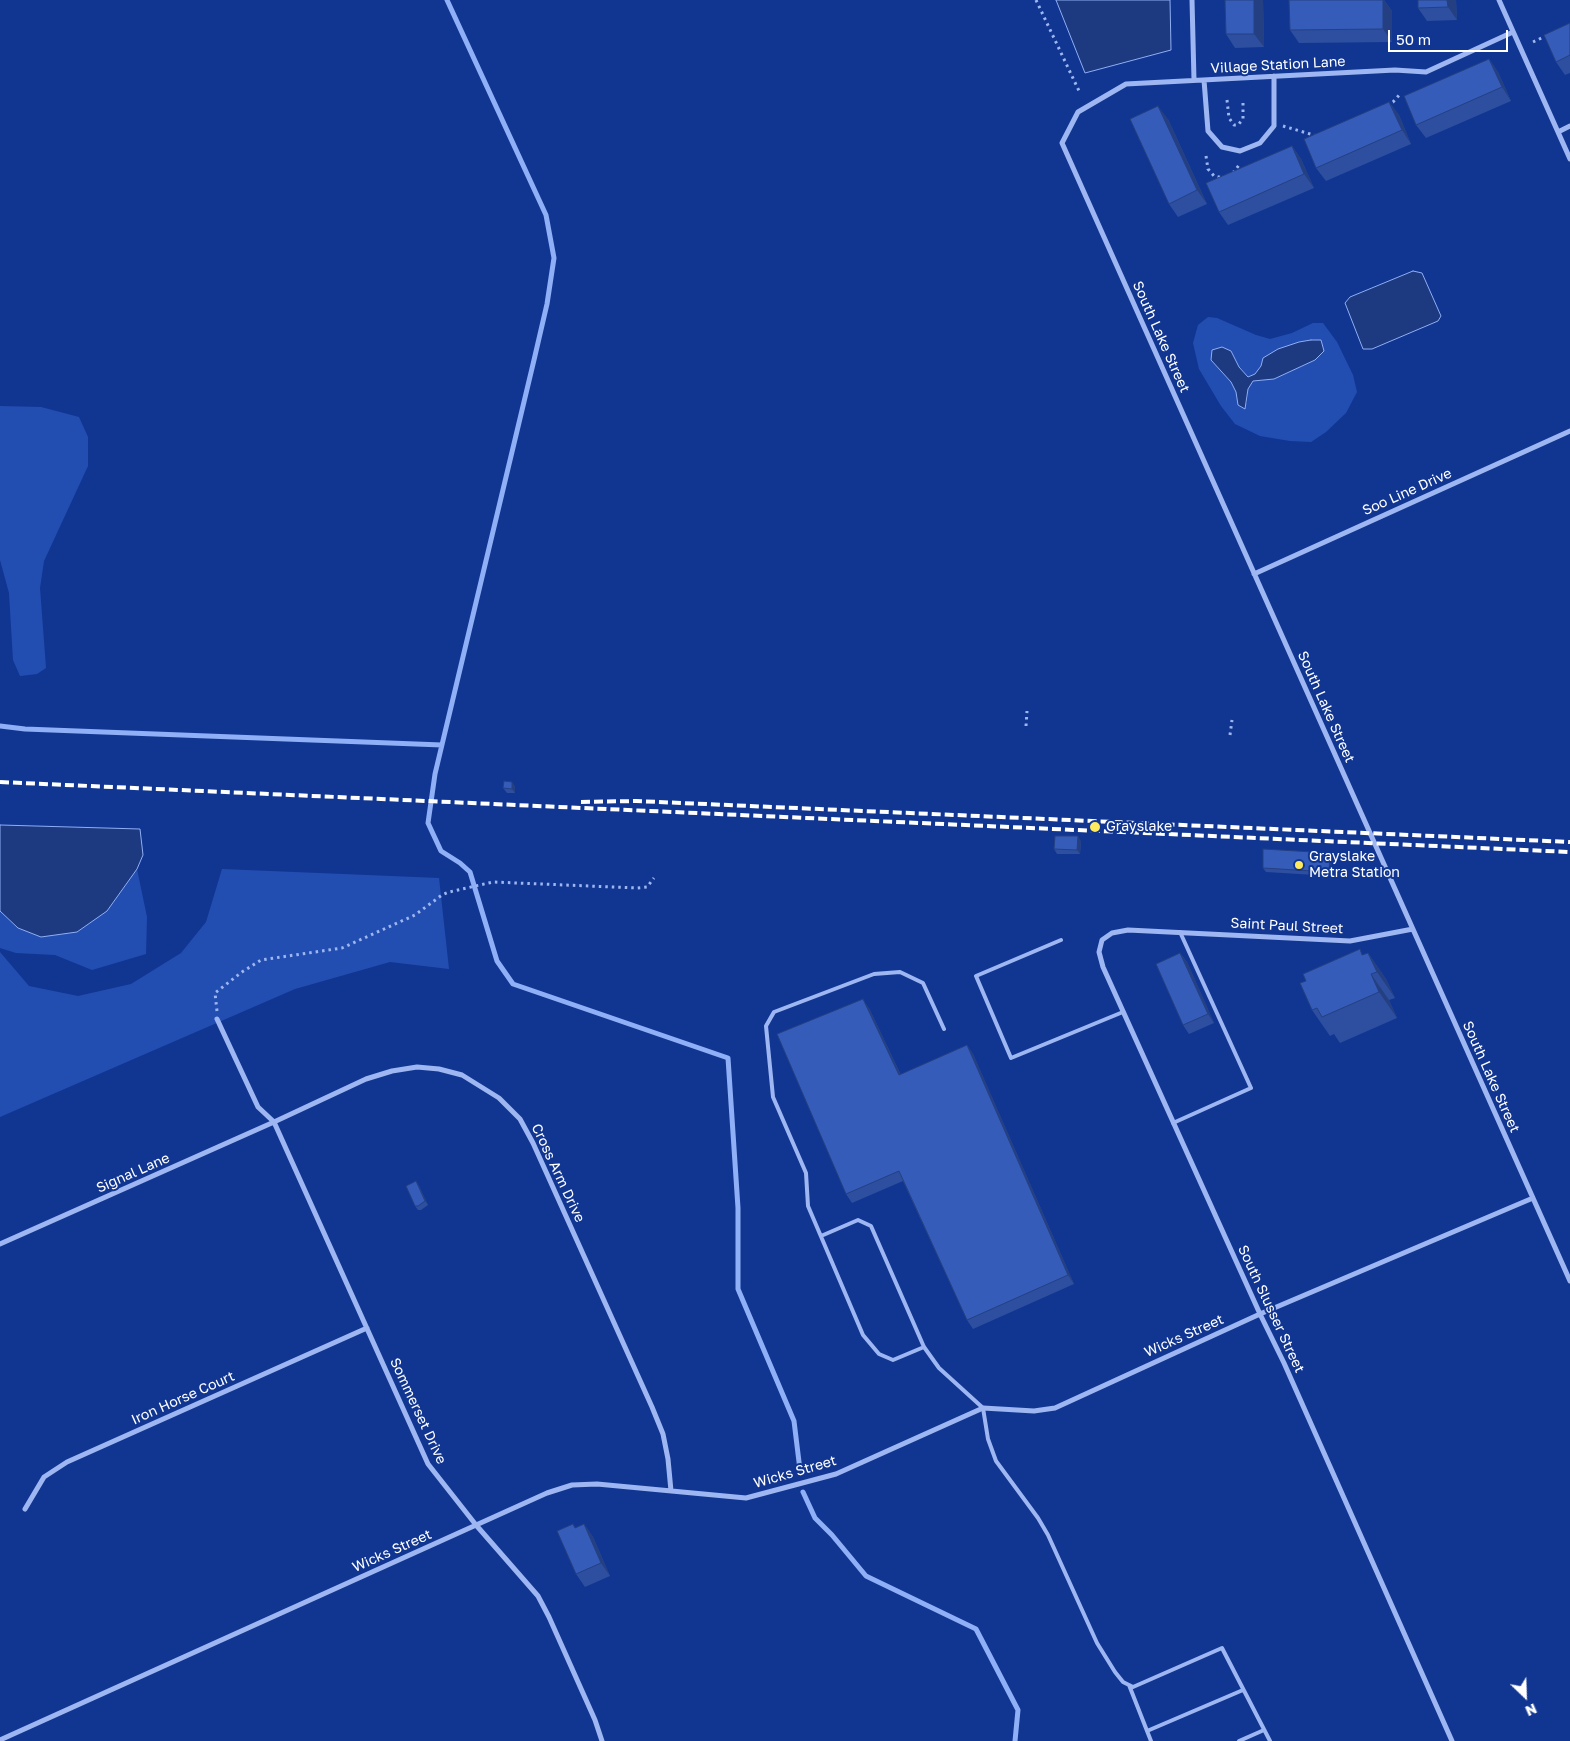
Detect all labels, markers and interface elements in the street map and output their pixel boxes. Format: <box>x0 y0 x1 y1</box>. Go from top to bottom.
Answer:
scale bar <box>1390 20 1510 52</box>
text: 50 m <box>1396 30 1431 48</box>
street label: Village Station Lane <box>1210 53 1346 77</box>
street label: South Lake Street <box>1129 279 1193 395</box>
street label: Soo Line Drive <box>1360 465 1454 519</box>
street label: South Lake Street <box>1294 649 1358 765</box>
place label: Grayslake <box>1106 819 1172 835</box>
marker: Grayslake <box>1088 820 1102 834</box>
place label: Grayslake Metra Station <box>1309 849 1400 882</box>
marker: Grayslake Metra Station <box>1293 859 1305 871</box>
street label: Saint Paul Street <box>1230 915 1344 937</box>
street label: South Lake Street <box>1459 1019 1523 1135</box>
street label: Cross Arm Drive <box>528 1121 588 1225</box>
street label: Signal Lane <box>94 1149 172 1197</box>
street label: South Slusser Street <box>1234 1243 1308 1375</box>
street label: Wicks Street <box>1142 1311 1226 1361</box>
street label: Sommerset Drive <box>386 1355 450 1467</box>
street label: Iron Horse Court <box>129 1368 237 1428</box>
street label: Wicks Street <box>752 1452 838 1492</box>
street label: Wicks Street <box>350 1526 434 1576</box>
north arrow <box>1500 1671 1550 1721</box>
text: N <box>1523 1700 1540 1720</box>

